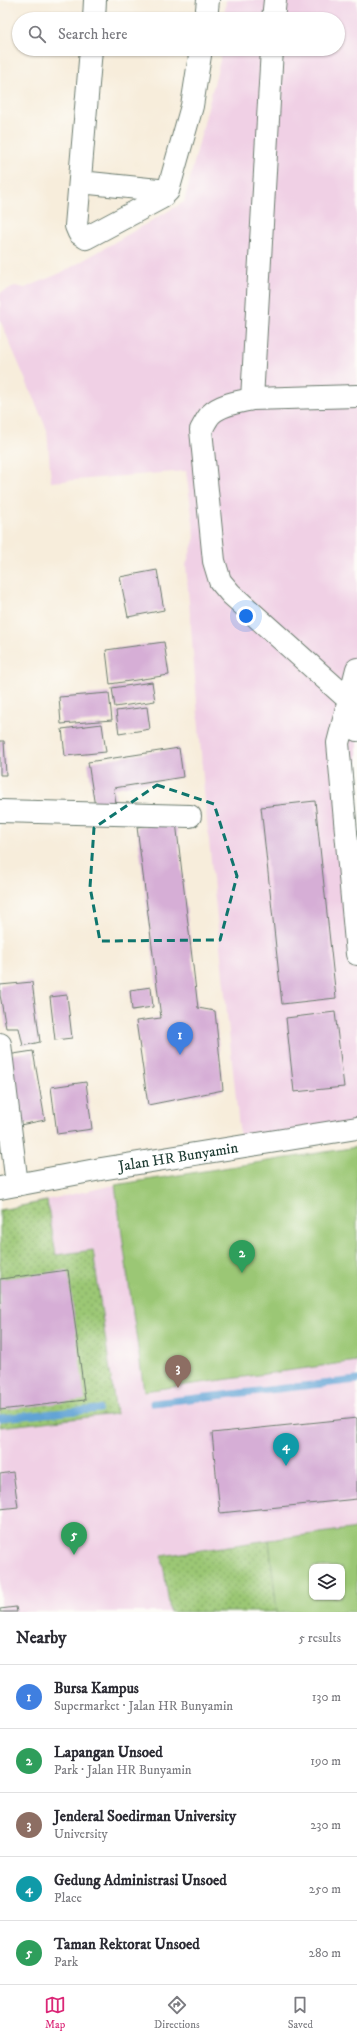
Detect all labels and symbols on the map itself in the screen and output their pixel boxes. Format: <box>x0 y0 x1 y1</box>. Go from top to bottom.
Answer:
your location <box>236 606 256 626</box>
pin: 1 <box>167 1022 193 1055</box>
street label: Jalan HR Bunyamin <box>115 1138 240 1176</box>
pin: 2 <box>229 1240 255 1273</box>
pin: 3 <box>165 1355 191 1388</box>
pin: 4 <box>273 1433 299 1466</box>
pin: 5 <box>61 1522 87 1555</box>

